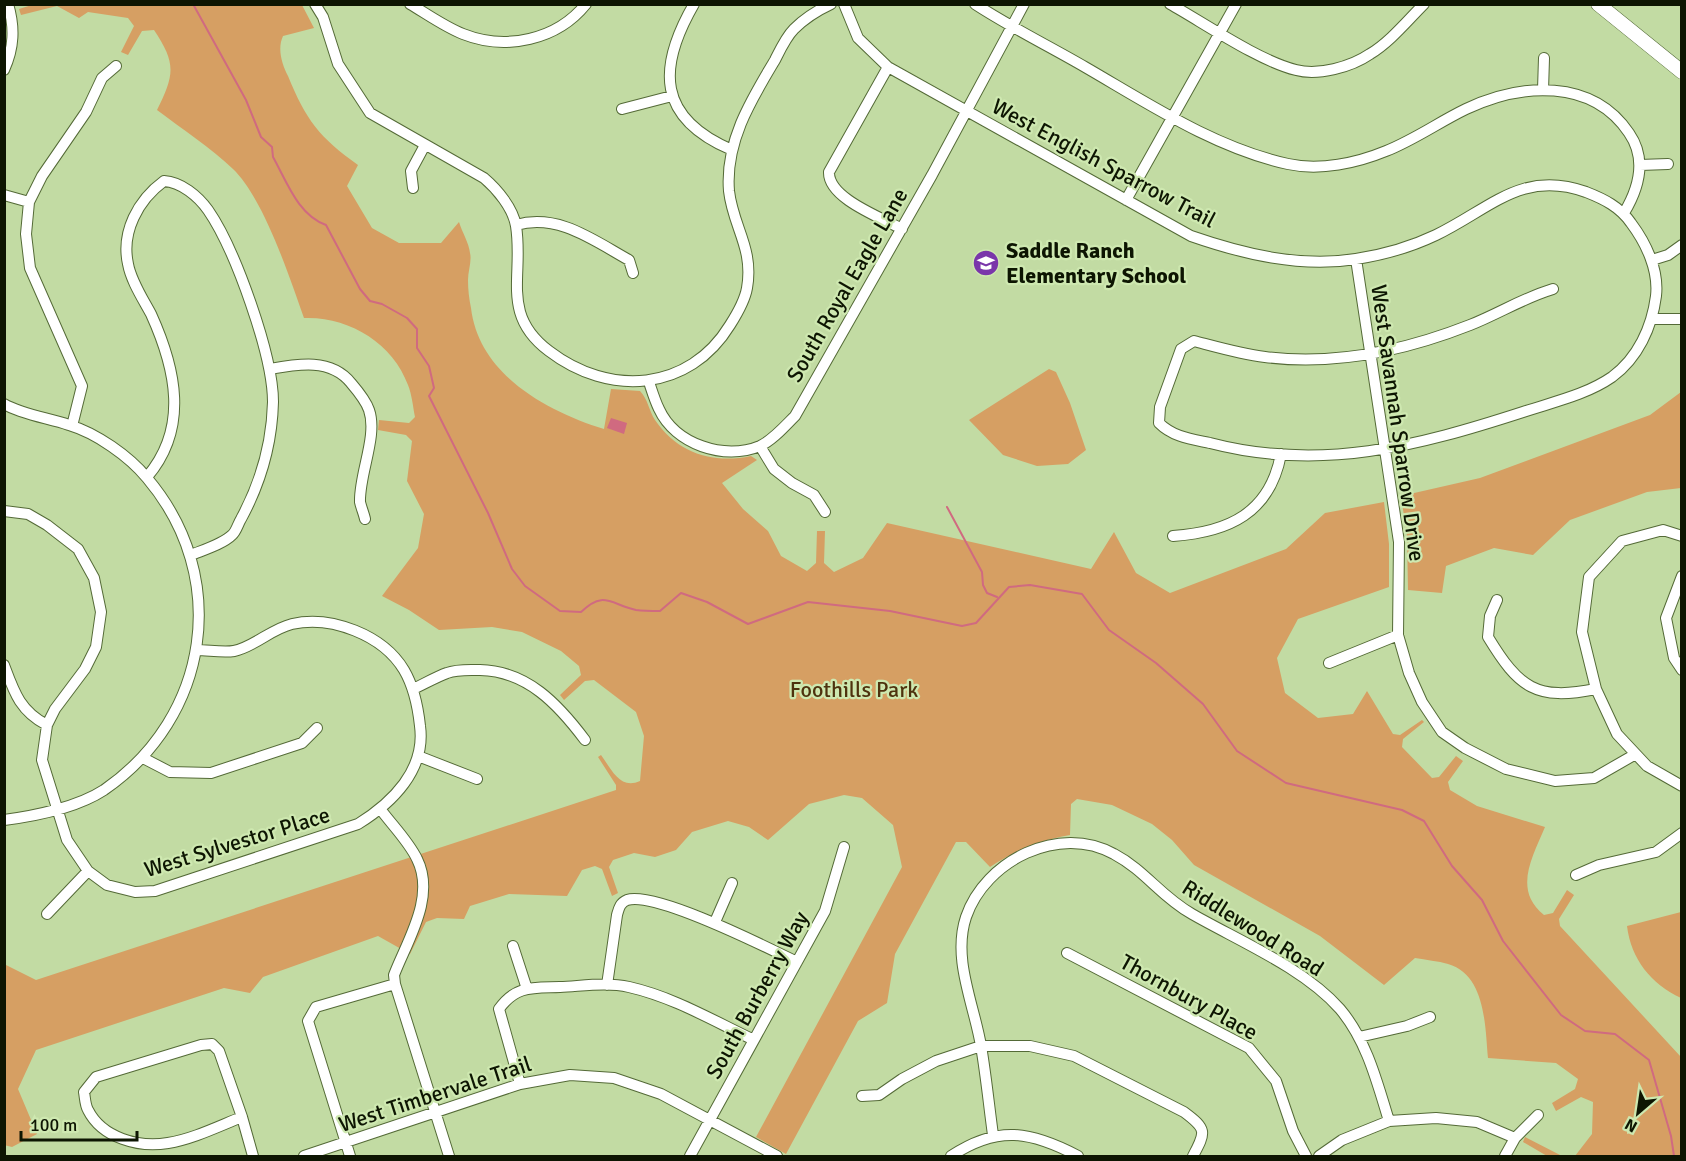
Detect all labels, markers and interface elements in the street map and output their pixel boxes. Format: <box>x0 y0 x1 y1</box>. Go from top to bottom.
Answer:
street label: West English Sparrow Trail <box>987 92 1221 234</box>
street label: South Royal Eagle Lane <box>781 183 913 387</box>
place label: Saddle Ranch Elementary School <box>1006 237 1186 289</box>
school or university icon: Saddle Ranch Elementary School <box>971 248 1001 278</box>
street label: West Savannah Sparrow Drive <box>1365 283 1431 563</box>
park label: Foothills Park <box>790 676 918 703</box>
street label: West Sylvestor Place <box>141 801 333 883</box>
street label: Riddlewood Road <box>1177 874 1329 982</box>
street label: South Burberry Way <box>700 906 815 1083</box>
street label: Thornbury Place <box>1116 948 1262 1046</box>
street label: West Timbervale Trail <box>335 1050 535 1138</box>
north arrow <box>1608 1083 1668 1143</box>
scale bar <box>21 1104 136 1142</box>
text: 100 m <box>30 1114 77 1136</box>
text: N <box>1621 1114 1641 1137</box>

